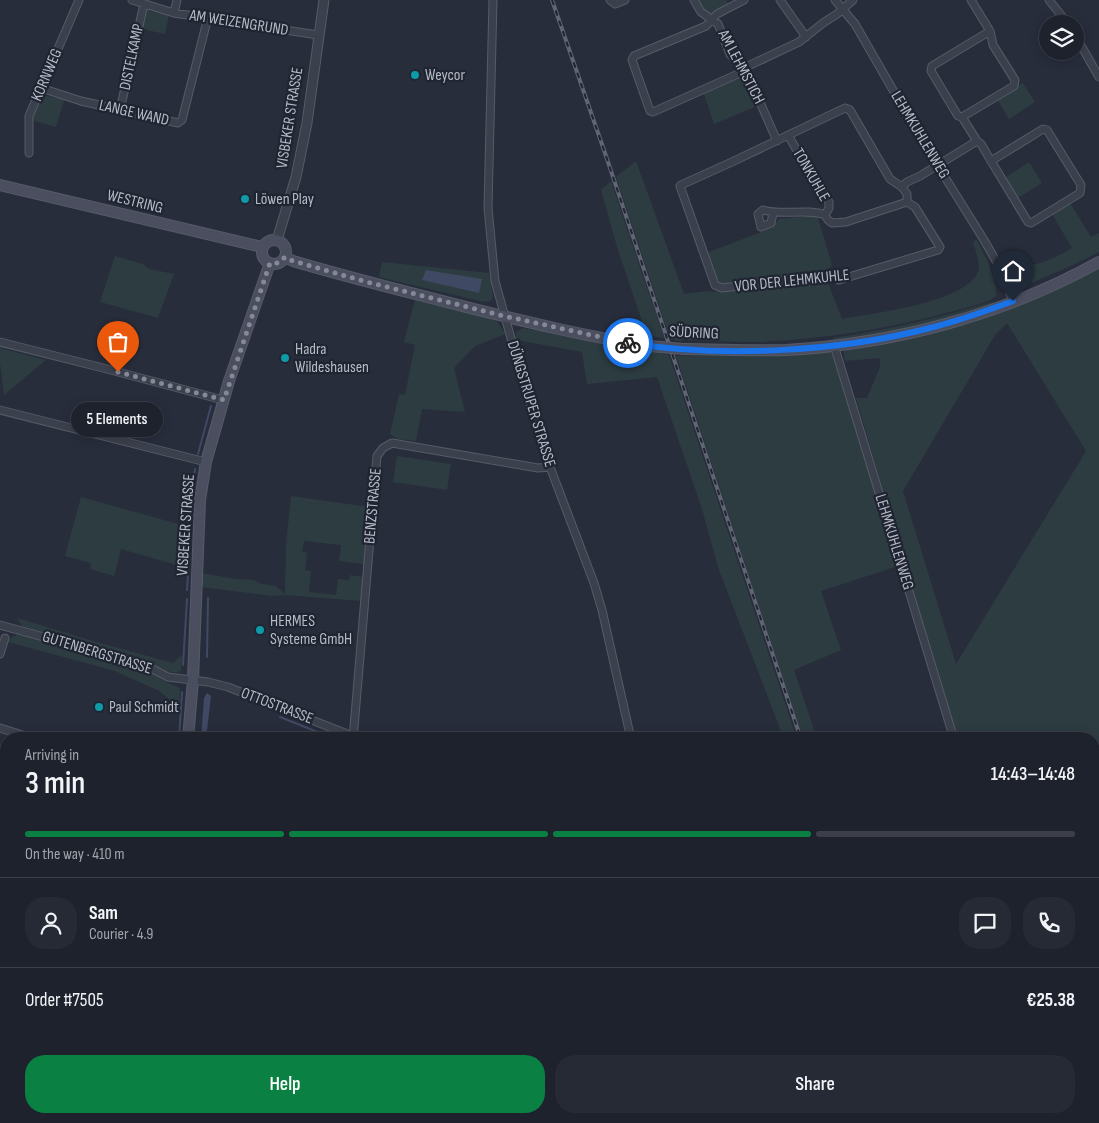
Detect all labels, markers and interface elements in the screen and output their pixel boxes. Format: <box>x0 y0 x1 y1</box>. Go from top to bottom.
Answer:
street label: AM WEIZENGRUND <box>187 6 290 40</box>
map controls <box>1039 15 1084 60</box>
button: layers <box>1039 15 1084 60</box>
street label: DISTELKAMP <box>116 22 148 92</box>
street label: AM LEHMSTICH <box>713 26 768 107</box>
street label: KORNWEG <box>27 46 67 104</box>
street label: VISBEKER STRASSE <box>273 66 307 170</box>
place label: Weycor <box>425 66 465 85</box>
marker: Weycor <box>409 69 421 81</box>
street label: LEHMKUHLENWEG <box>886 88 954 182</box>
street label: LANGE WAND <box>97 96 171 130</box>
street label: TONKUHLE <box>788 145 834 205</box>
street label: WESTRING <box>105 186 165 218</box>
place label: Löwen Play <box>255 190 314 209</box>
marker: Löwen Play <box>239 193 251 205</box>
pin <box>992 250 1034 301</box>
icon: home <box>999 257 1027 285</box>
street label: VOR DER LEHMKUHLE <box>734 266 850 296</box>
courier <box>603 318 653 368</box>
pin <box>97 321 139 372</box>
street label: SÜDRING <box>669 322 719 344</box>
icon: bag <box>104 328 132 356</box>
icon: bike <box>614 329 642 357</box>
street label: DÜNGSTRUPER STRASSE <box>503 339 559 469</box>
place label: Hadra Wildeshausen <box>295 340 369 377</box>
marker: Hadra Wildeshausen <box>279 352 291 364</box>
callout: 5 Elements <box>72 402 164 437</box>
text: 5 Elements <box>86 410 148 429</box>
street label: BENZSTRASSE <box>360 467 386 545</box>
street label: VISBEKER STRASSE <box>173 473 199 577</box>
street label: LEHMKUHLENWEG <box>870 492 918 592</box>
place label: HERMES Systeme GmbH <box>270 612 352 649</box>
marker: HERMES Systeme GmbH <box>254 624 266 636</box>
street label: GUTENBERGSTRASSE <box>40 627 154 679</box>
street label: OTTOSTRASSE <box>238 684 316 728</box>
place label: Paul Schmidt <box>109 698 179 717</box>
marker: Paul Schmidt <box>93 701 105 713</box>
text: Arriving in <box>25 746 79 765</box>
text: 14:43–14:48 <box>991 763 1075 786</box>
text: 3 min <box>25 764 85 803</box>
text: On the way · 410 m <box>25 845 124 864</box>
button: person <box>25 897 77 949</box>
button: chat <box>959 897 1011 949</box>
button: phone <box>1023 897 1075 949</box>
text: Sam <box>89 902 118 925</box>
text: Courier · 4.9 <box>89 925 153 944</box>
text: Order #7505 <box>25 989 104 1012</box>
text: €25.38 <box>1027 989 1075 1012</box>
button: Help <box>25 1055 545 1113</box>
button: Share <box>555 1055 1075 1113</box>

